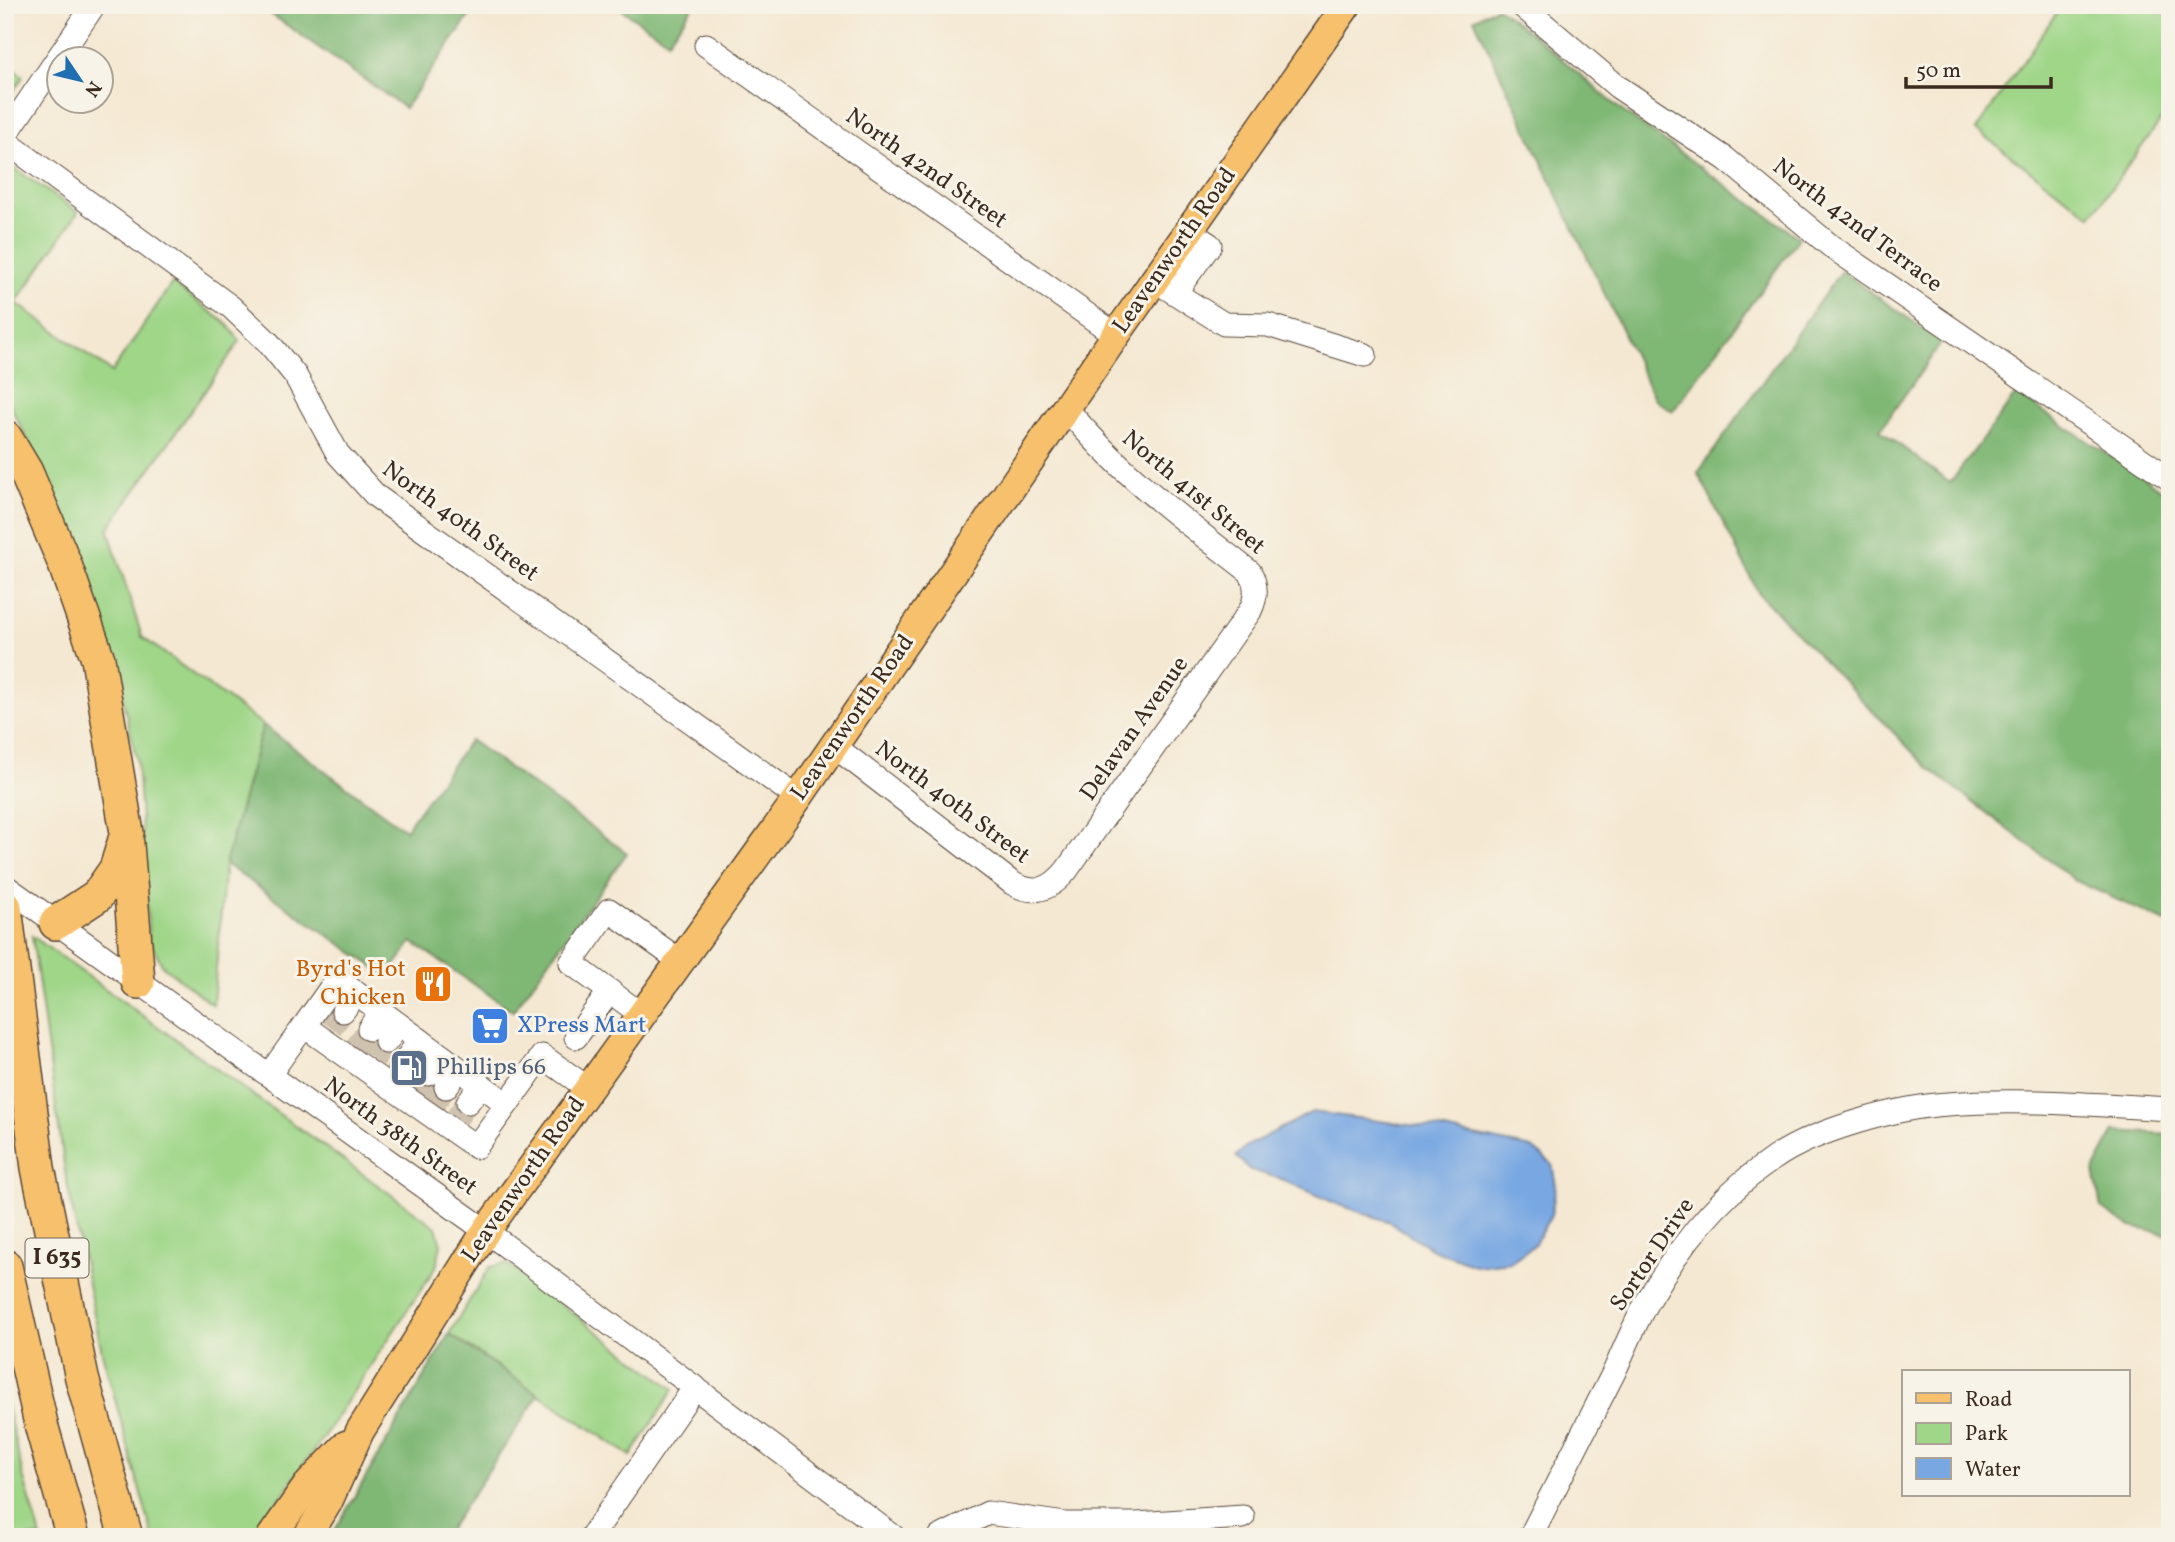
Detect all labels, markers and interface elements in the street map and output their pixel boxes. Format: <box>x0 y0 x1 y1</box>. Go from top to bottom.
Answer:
north arrow <box>46 46 116 116</box>
scale bar <box>1906 46 2051 90</box>
text: 50 m <box>1916 57 1961 86</box>
text: N <box>78 75 107 102</box>
street label: North 42nd Street <box>838 100 1014 238</box>
street label: North 42nd Terrace <box>1765 151 1949 301</box>
street label: Leavenworth Road <box>1105 161 1245 341</box>
street label: North 41st Street <box>1114 423 1272 563</box>
street label: North 40th Street <box>374 453 546 591</box>
street label: Leavenworth Road <box>783 628 923 808</box>
street label: Delavan Avenue <box>1072 650 1198 808</box>
street label: North 40th Street <box>867 733 1037 873</box>
place label: Byrd's Hot Chicken <box>295 953 406 1015</box>
restaurant icon: Byrd's Hot Chicken <box>412 963 454 1005</box>
supermarket icon: XPress Mart <box>469 1005 511 1047</box>
place label: XPress Mart <box>517 1009 647 1043</box>
fuel station icon: Phillips 66 <box>388 1047 430 1089</box>
place label: Phillips 66 <box>436 1051 546 1085</box>
street label: North 38th Street <box>316 1069 484 1205</box>
street label: Leavenworth Road <box>454 1090 594 1270</box>
street label: Sortor Drive <box>1602 1191 1704 1319</box>
road number: I 635 <box>25 1238 88 1278</box>
legend <box>1902 1370 2130 1496</box>
text: Road <box>1965 1386 2012 1415</box>
text: Park <box>1965 1420 2008 1449</box>
text: Water <box>1965 1456 2021 1485</box>

